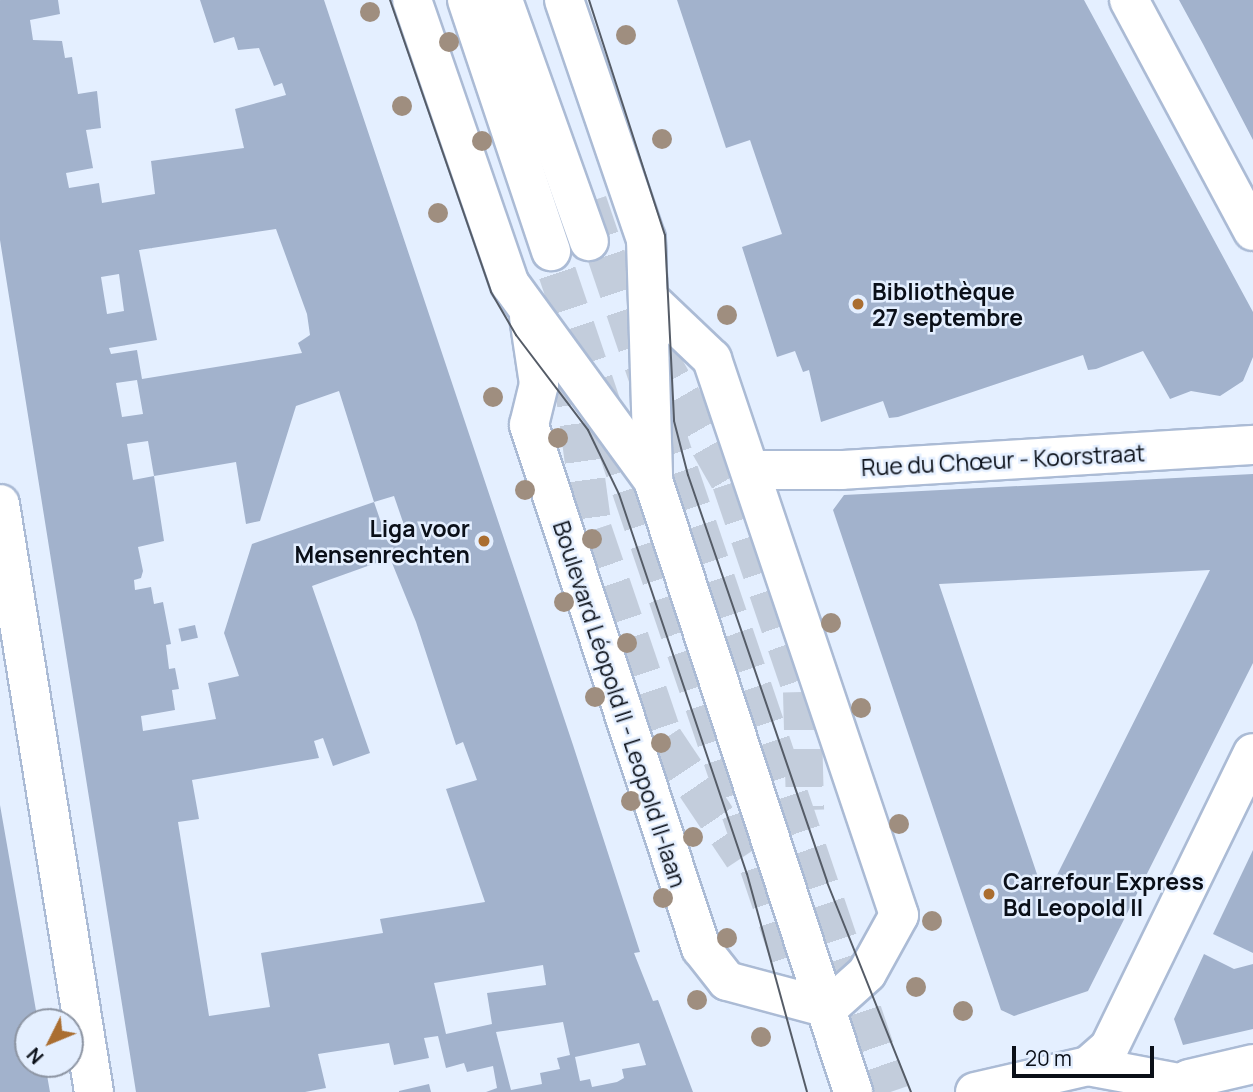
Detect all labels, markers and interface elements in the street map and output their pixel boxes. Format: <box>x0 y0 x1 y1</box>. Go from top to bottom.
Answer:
place label: Bibliothèque 27 septembre <box>872 277 1023 331</box>
marker: Bibliothèque 27 septembre <box>850 296 866 312</box>
street label: Rue du Chœur - Koorstraat <box>860 439 1146 481</box>
place label: Liga voor Mensenrechten <box>294 514 470 568</box>
street label: Boulevard Léopold II - Leopold II-laan <box>548 517 692 891</box>
marker: Liga voor Mensenrechten <box>476 533 492 549</box>
place label: Carrefour Express Bd Leopold II <box>1003 867 1204 921</box>
marker: Carrefour Express Bd Leopold II <box>981 886 997 902</box>
north arrow <box>14 1008 84 1078</box>
scale bar <box>1015 1032 1157 1076</box>
text: N <box>21 1042 49 1070</box>
text: 20 m <box>1025 1044 1072 1072</box>

